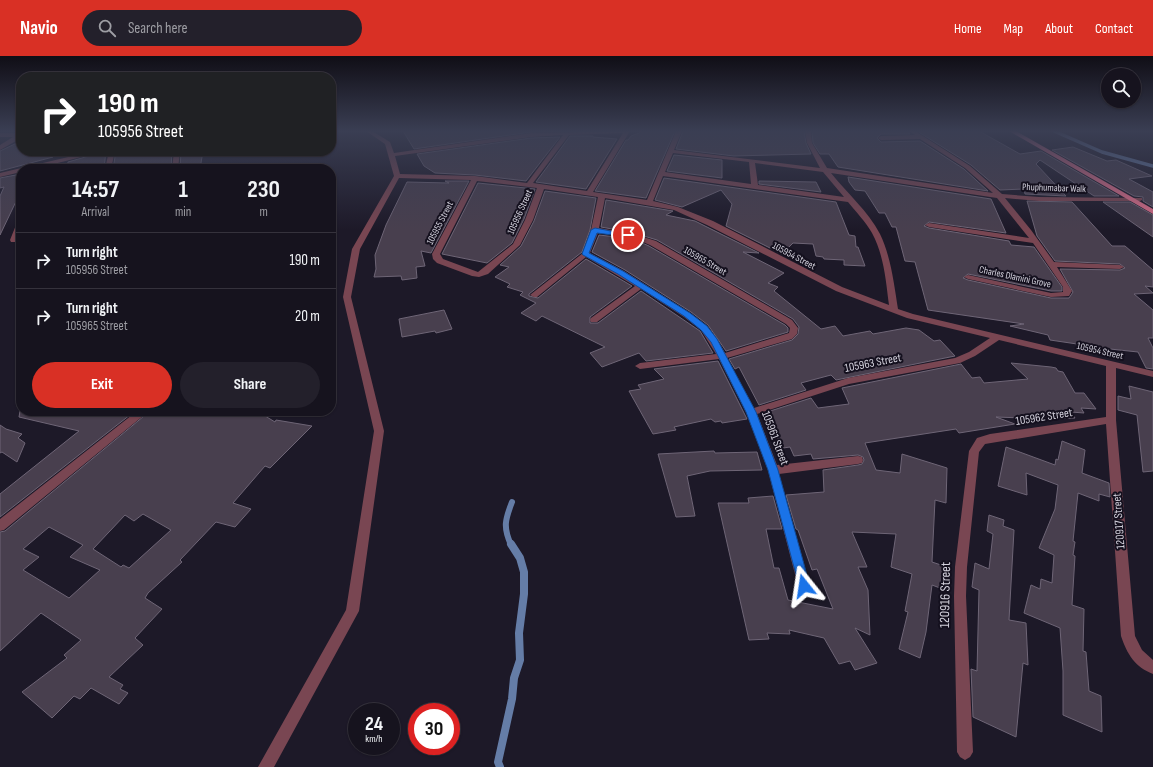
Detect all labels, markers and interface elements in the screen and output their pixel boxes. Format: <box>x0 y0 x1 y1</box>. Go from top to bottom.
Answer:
search box <box>82 10 362 46</box>
text: Navio <box>20 17 58 40</box>
icon: search <box>96 17 118 39</box>
text: Search here <box>128 19 188 38</box>
text: Home <box>954 20 982 37</box>
text: Map <box>1004 20 1023 37</box>
text: About <box>1045 20 1073 37</box>
text: Contact <box>1095 20 1133 37</box>
map controls <box>1101 68 1141 108</box>
button: search <box>1101 68 1141 108</box>
text: 190 m <box>98 87 159 120</box>
icon: right <box>32 88 84 140</box>
text: 105956 Street <box>98 121 183 142</box>
text: 14:57 <box>72 175 119 204</box>
text: 1 <box>178 175 188 204</box>
text: 230 <box>247 175 280 204</box>
street label: Phuphumabar Walk <box>1022 181 1086 195</box>
street label: 105956 Street <box>505 188 535 236</box>
street label: 105955 Street <box>424 199 456 247</box>
text: Arrival <box>82 204 109 220</box>
text: min <box>175 204 191 220</box>
text: m <box>259 204 268 220</box>
pin <box>611 218 645 252</box>
icon: arrive <box>617 224 639 246</box>
street label: 105954 Street <box>770 240 818 272</box>
text: Turn right <box>66 243 118 262</box>
street label: 105965 Street <box>681 244 729 278</box>
icon: right <box>32 250 54 272</box>
text: 190 m <box>289 251 320 270</box>
text: 105956 Street <box>66 262 128 278</box>
street label: Charles Dlamini Grove <box>978 264 1052 290</box>
text: Turn right <box>66 299 118 318</box>
icon: right <box>32 306 54 328</box>
text: 20 m <box>295 307 320 326</box>
text: 105965 Street <box>66 318 128 334</box>
street label: 105954 Street <box>1076 340 1124 362</box>
street label: 105963 Street <box>843 350 903 376</box>
button: Exit <box>32 362 172 408</box>
button: Share <box>180 362 320 408</box>
street label: 105962 Street <box>1015 405 1074 429</box>
street label: 105961 Street <box>758 409 792 467</box>
street label: 120917 Street <box>1110 492 1128 550</box>
street label: 120916 Street <box>936 562 954 628</box>
position arrow <box>783 565 825 607</box>
speed limit sign: 30 <box>408 703 460 755</box>
text: 24 <box>365 712 383 736</box>
text: km/h <box>365 733 383 745</box>

